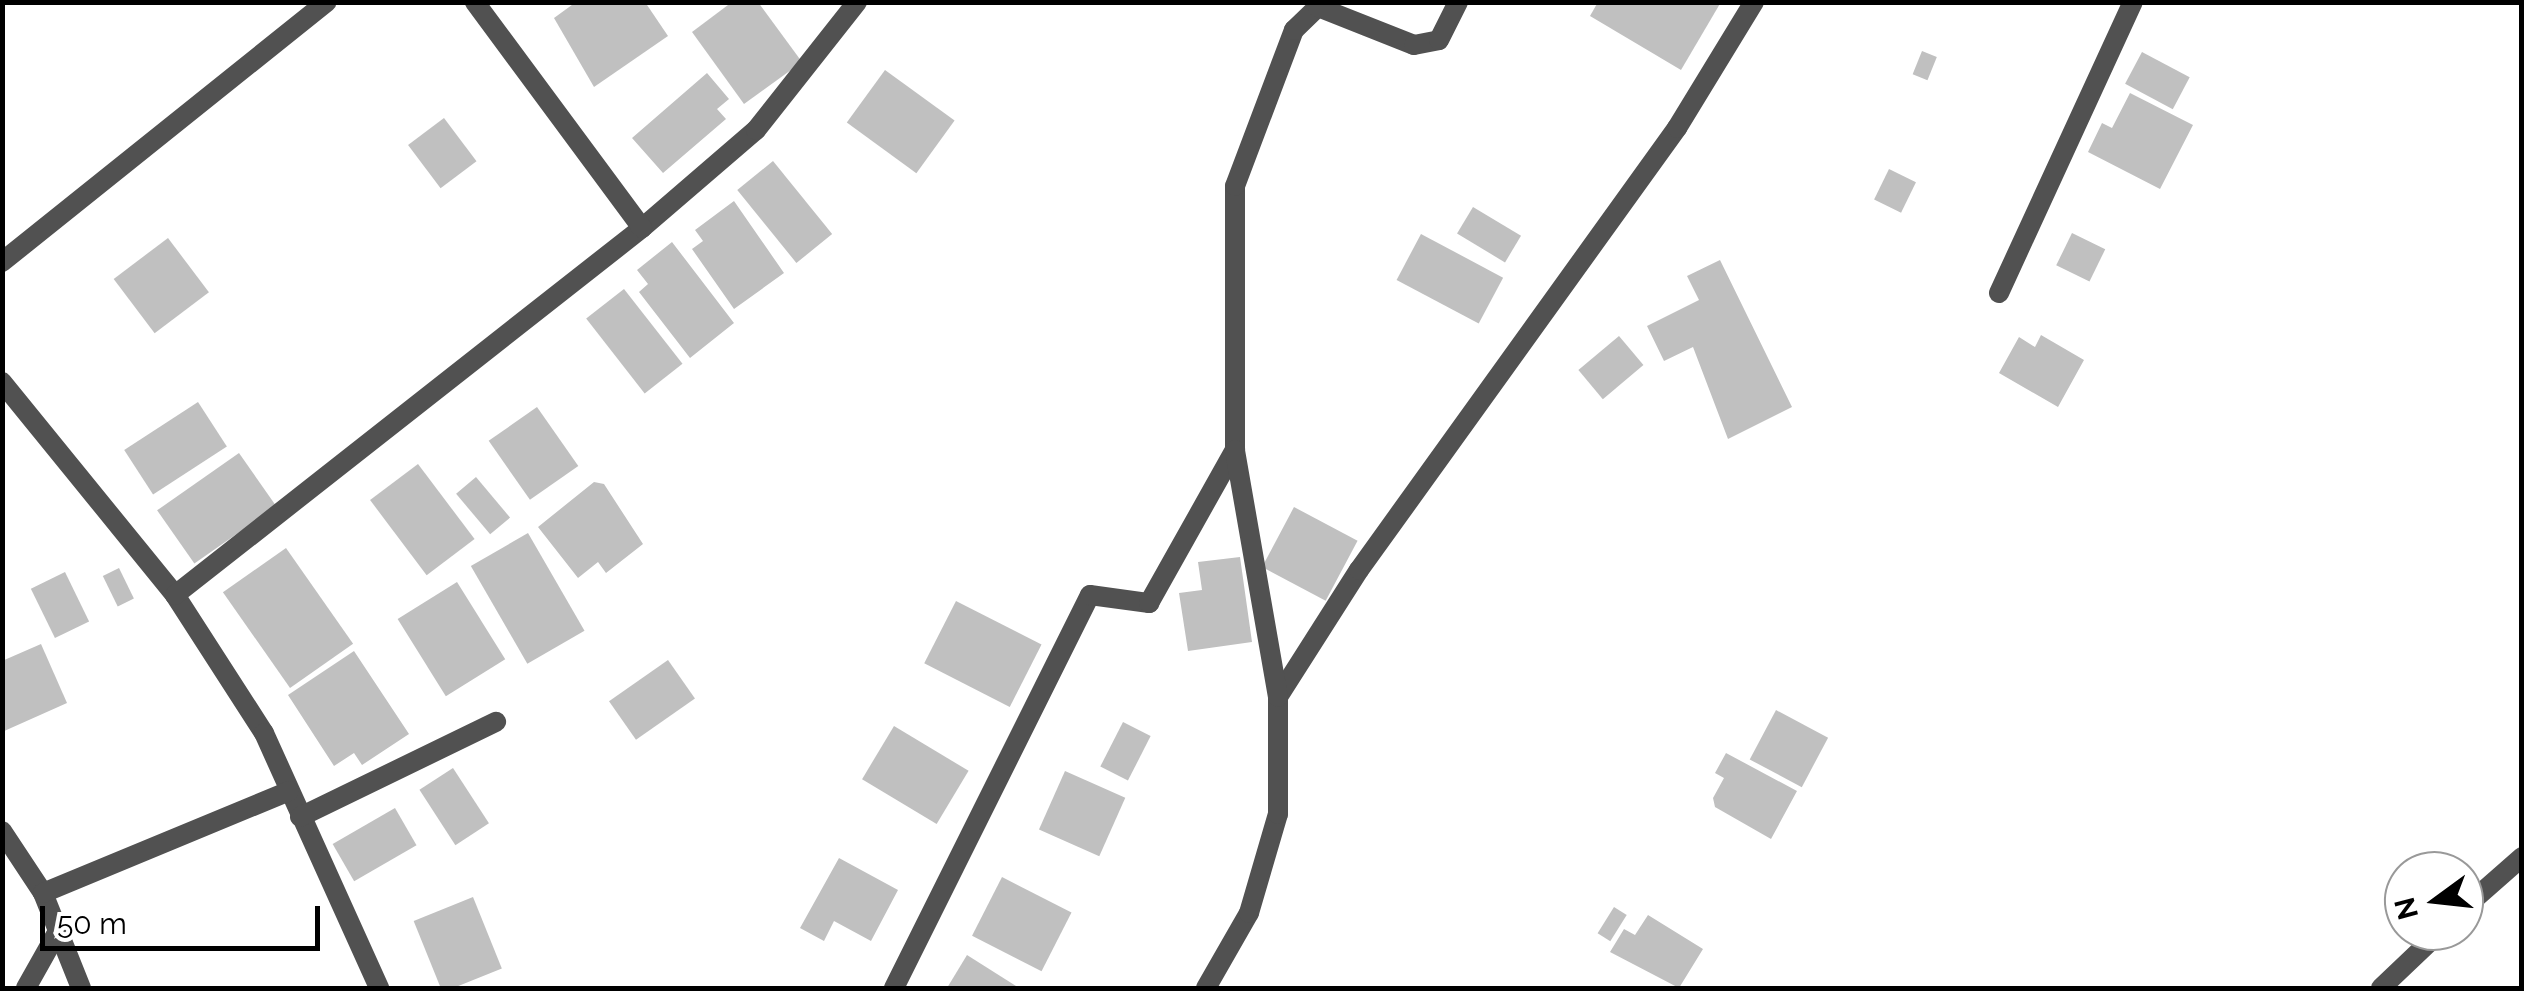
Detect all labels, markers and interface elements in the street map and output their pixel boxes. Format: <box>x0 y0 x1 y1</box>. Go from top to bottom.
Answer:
north arrow <box>2384 851 2484 951</box>
scale bar <box>45 886 325 948</box>
text: N <box>2388 894 2425 923</box>
text: 50 m <box>57 906 127 941</box>

